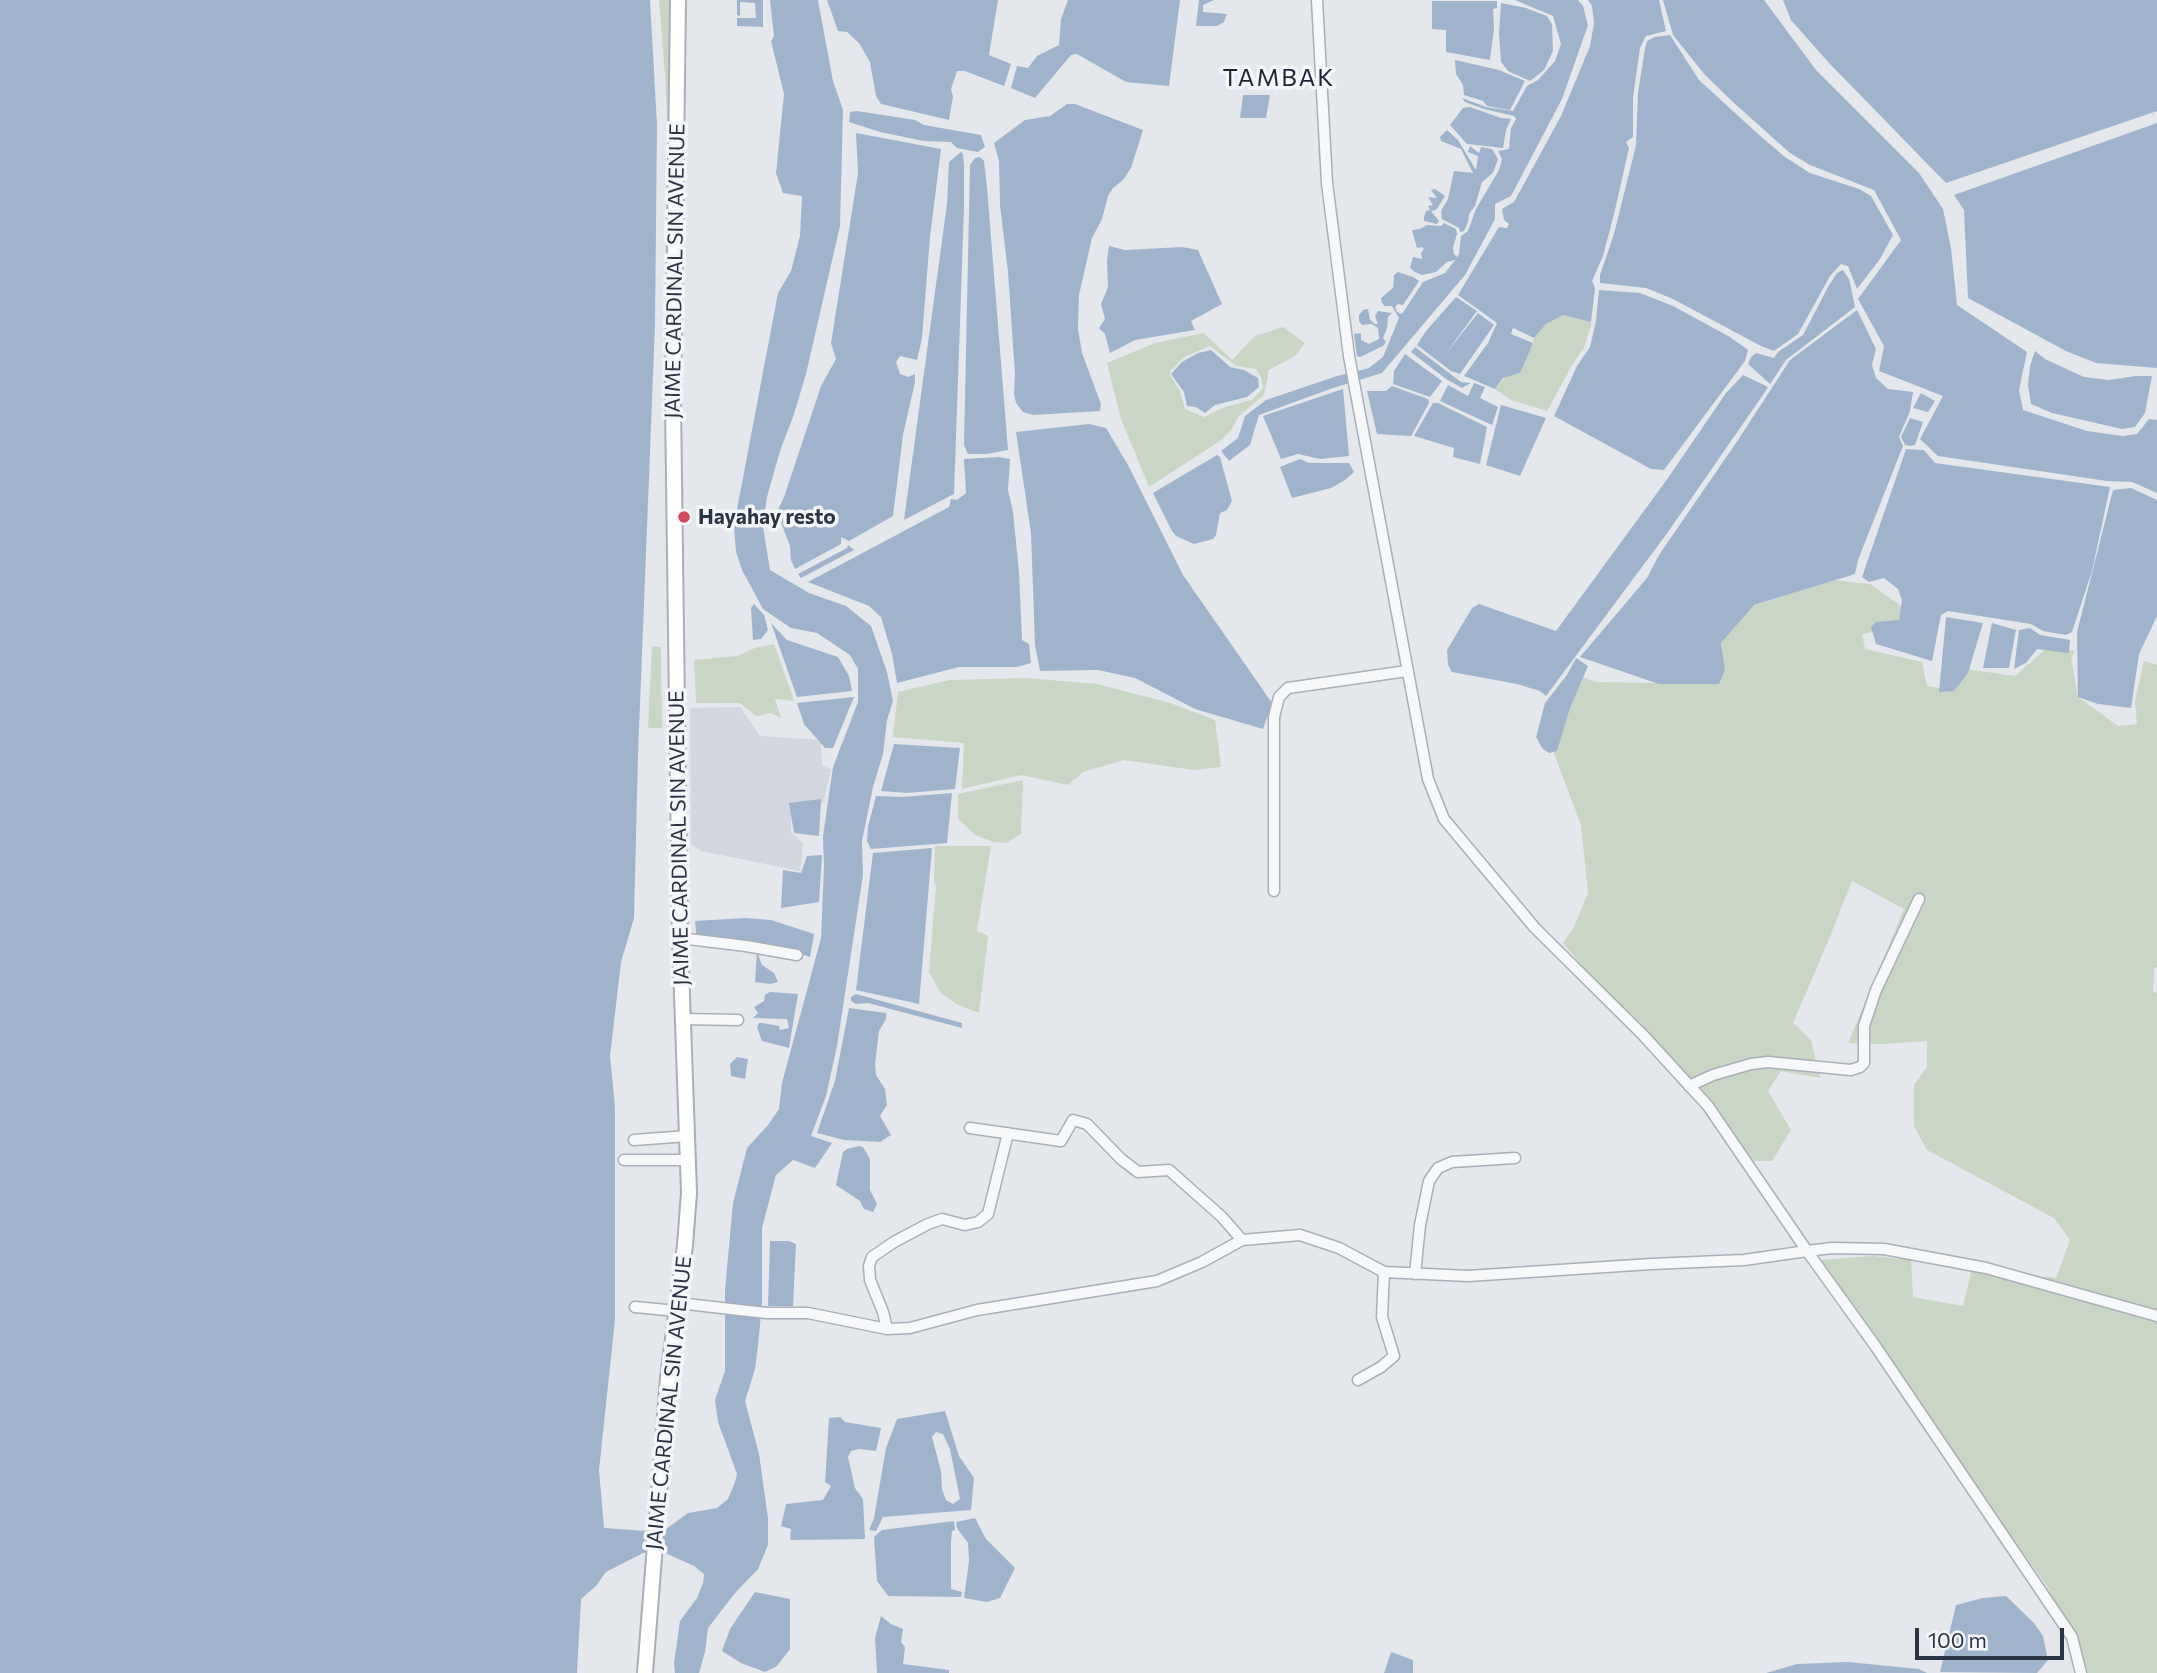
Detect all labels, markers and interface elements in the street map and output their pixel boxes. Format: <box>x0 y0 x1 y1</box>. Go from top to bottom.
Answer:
district label: TAMBAK <box>1223 64 1335 92</box>
street label: JAIME CARDINAL SIN AVENUE <box>660 123 690 419</box>
place label: Hayahay resto <box>698 504 836 530</box>
marker: Hayahay resto <box>676 509 692 525</box>
street label: JAIME CARDINAL SIN AVENUE <box>664 690 694 986</box>
street label: JAIME CARDINAL SIN AVENUE <box>641 1255 697 1551</box>
scale bar <box>1919 1614 2068 1658</box>
text: 100 m <box>1928 1627 1987 1652</box>

